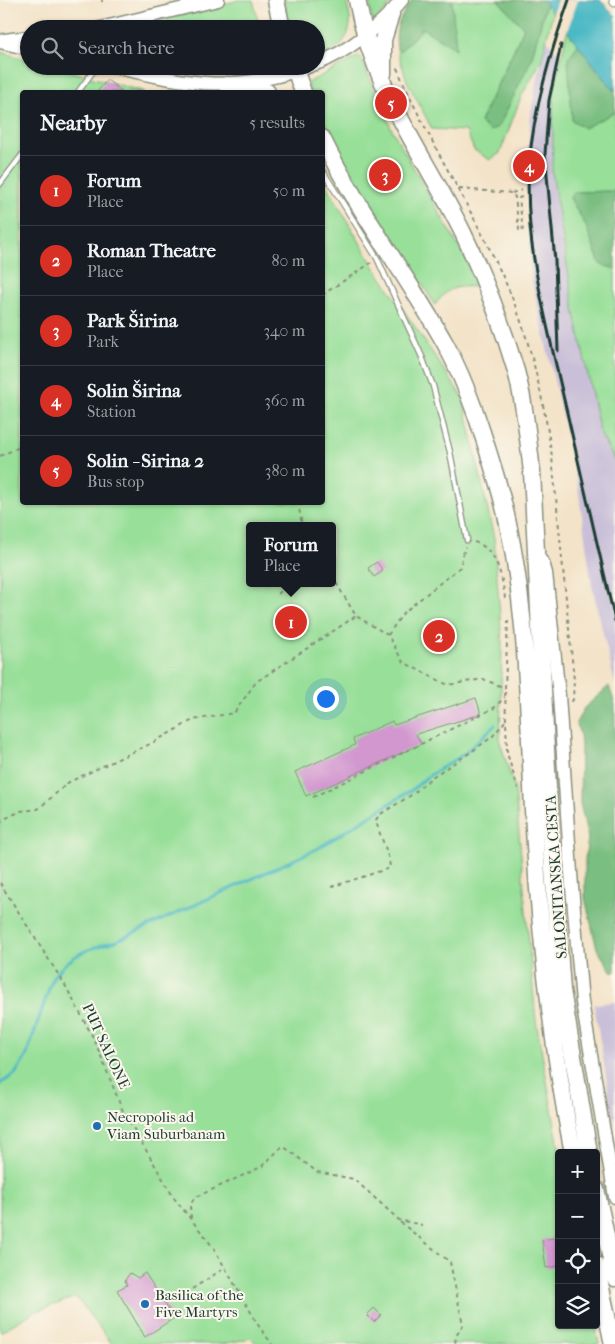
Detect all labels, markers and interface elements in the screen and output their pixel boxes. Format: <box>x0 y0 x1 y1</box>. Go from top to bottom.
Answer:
search box <box>20 20 325 75</box>
icon: search <box>38 34 66 62</box>
text: Search here <box>78 37 174 59</box>
pin: 5 <box>375 84 407 122</box>
text: Nearby <box>40 111 106 135</box>
text: 5 results <box>249 113 305 132</box>
pin: 4 <box>513 147 545 185</box>
pin: 3 <box>369 156 401 194</box>
text: Forum <box>87 170 141 192</box>
text: 1 <box>53 181 59 200</box>
text: 50 m <box>273 181 305 200</box>
text: Place <box>87 192 123 211</box>
text: Roman Theatre <box>87 240 216 262</box>
text: 2 <box>52 251 60 270</box>
text: 80 m <box>271 251 305 270</box>
text: Place <box>87 262 123 281</box>
text: Park Širina <box>87 310 178 332</box>
text: 3 <box>53 321 59 340</box>
text: 340 m <box>263 321 305 340</box>
text: Park <box>87 332 119 351</box>
text: Solin Širina <box>87 380 181 402</box>
text: 4 <box>51 391 61 410</box>
text: 360 m <box>264 391 305 410</box>
text: Station <box>87 402 136 421</box>
text: Solin - Sirina 2 <box>87 450 204 472</box>
text: 5 <box>53 461 59 480</box>
text: 380 m <box>265 461 305 480</box>
text: Bus stop <box>87 472 144 491</box>
popup <box>246 522 336 587</box>
text: Forum <box>264 534 318 556</box>
text: Place <box>264 556 300 575</box>
pin: 1 <box>275 603 307 641</box>
pin: 2 <box>423 617 455 655</box>
your location <box>313 686 339 712</box>
street label: SALONITANSKA CESTA <box>541 794 571 960</box>
street label: PUT SALONE <box>78 1000 134 1092</box>
place label: Necropolis ad Viam Suburbanam <box>106 1108 226 1143</box>
marker: Necropolis ad Viam Suburbanam <box>91 1120 103 1132</box>
map controls <box>555 1149 600 1329</box>
button: + <box>555 1149 600 1194</box>
button: − <box>555 1194 600 1239</box>
button: locate <box>555 1239 600 1284</box>
button: layers <box>555 1284 600 1329</box>
place label: Basilica of the Five Martyrs <box>155 1286 244 1321</box>
marker: Basilica of the Five Martyrs <box>139 1298 151 1310</box>

